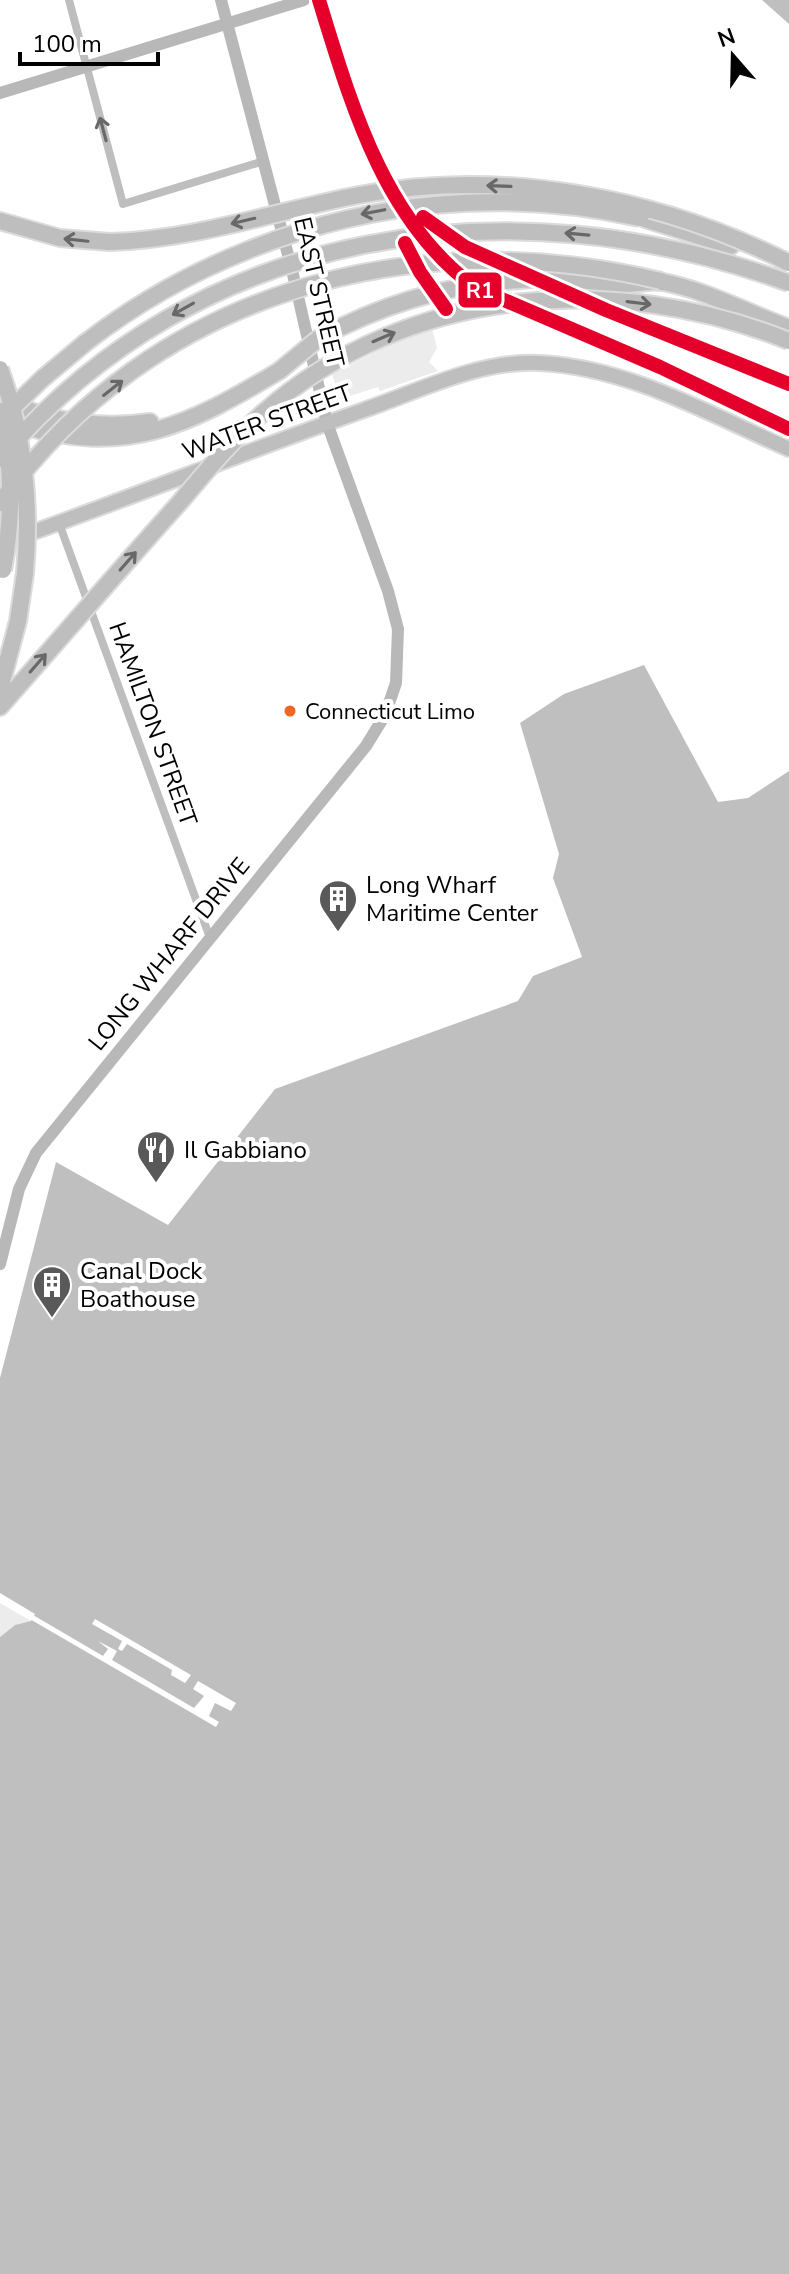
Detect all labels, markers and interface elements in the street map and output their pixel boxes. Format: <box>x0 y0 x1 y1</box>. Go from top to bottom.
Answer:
scale bar <box>20 16 158 66</box>
north arrow <box>693 16 773 96</box>
text: N <box>714 21 739 55</box>
text: 100 m <box>32 28 102 60</box>
one-way arrow <box>95 116 110 142</box>
one-way arrow <box>486 179 513 194</box>
one-way arrow <box>361 206 387 221</box>
one-way arrow <box>230 214 256 229</box>
street label: EAST STREET <box>286 214 352 371</box>
one-way arrow <box>564 227 591 242</box>
one-way arrow <box>63 233 89 248</box>
line badge: R1 <box>457 271 503 309</box>
text: R1 <box>466 276 494 306</box>
one-way arrow <box>626 296 651 311</box>
one-way arrow <box>172 301 195 317</box>
one-way arrow <box>371 329 396 343</box>
street label: WATER STREET <box>178 376 357 468</box>
one-way arrow <box>102 379 123 397</box>
one-way arrow <box>119 551 137 571</box>
street label: HAMILTON STREET <box>101 617 205 831</box>
one-way arrow <box>29 654 47 674</box>
place label: Connecticut Limo <box>305 697 475 727</box>
marker: Connecticut Limo <box>282 703 298 719</box>
street label: LONG WHARF DRIVE <box>81 851 257 1057</box>
place label: Long Wharf Maritime Center <box>366 869 539 929</box>
building icon: Long Wharf Maritime Center <box>317 878 359 933</box>
restaurant icon: Il Gabbiano <box>135 1129 177 1184</box>
place label: Il Gabbiano <box>184 1134 307 1166</box>
place label: Canal Dock Boathouse <box>80 1255 203 1315</box>
building icon: Canal Dock Boathouse <box>31 1264 73 1319</box>

